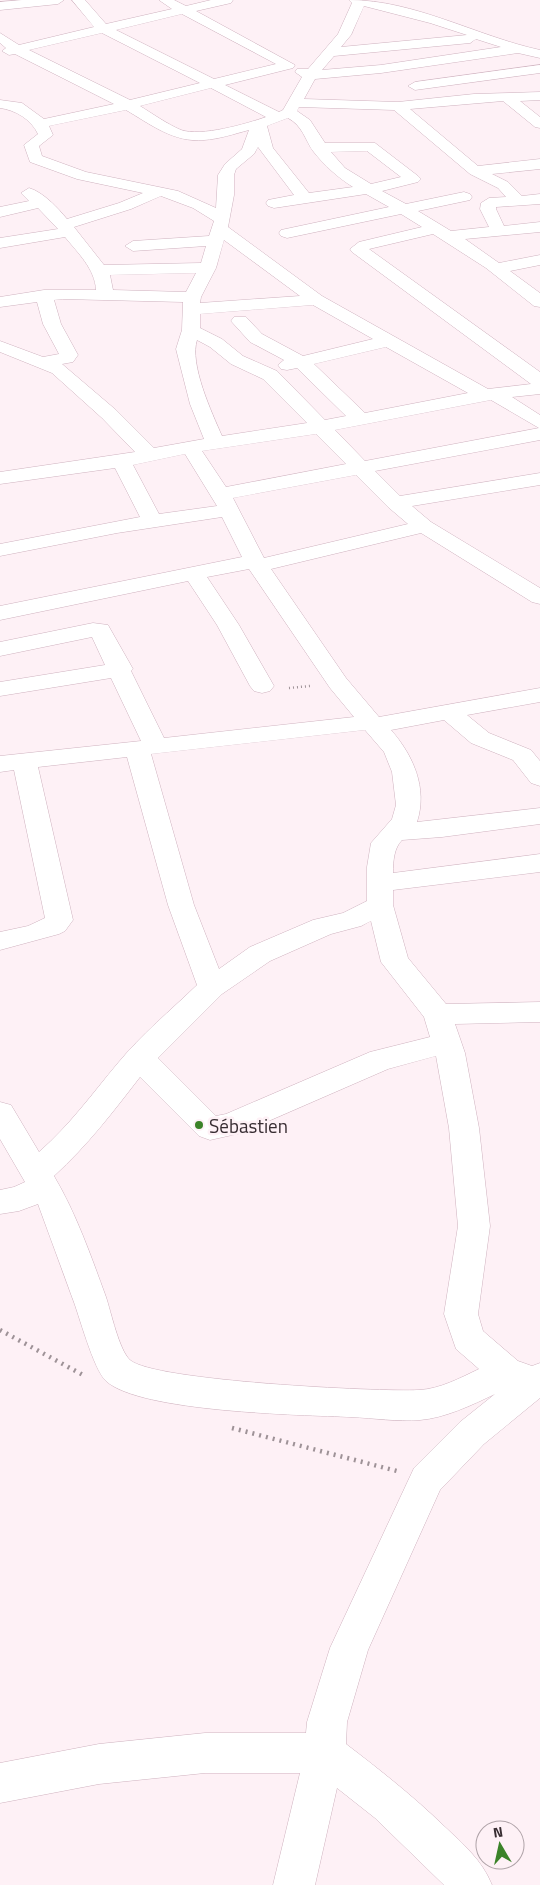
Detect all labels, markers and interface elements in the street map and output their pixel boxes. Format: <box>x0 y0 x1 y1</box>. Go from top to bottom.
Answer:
place label: Sébastien <box>209 1111 288 1140</box>
marker: Sébastien <box>193 1119 205 1131</box>
north arrow <box>475 1820 525 1870</box>
text: N <box>491 1821 504 1843</box>

